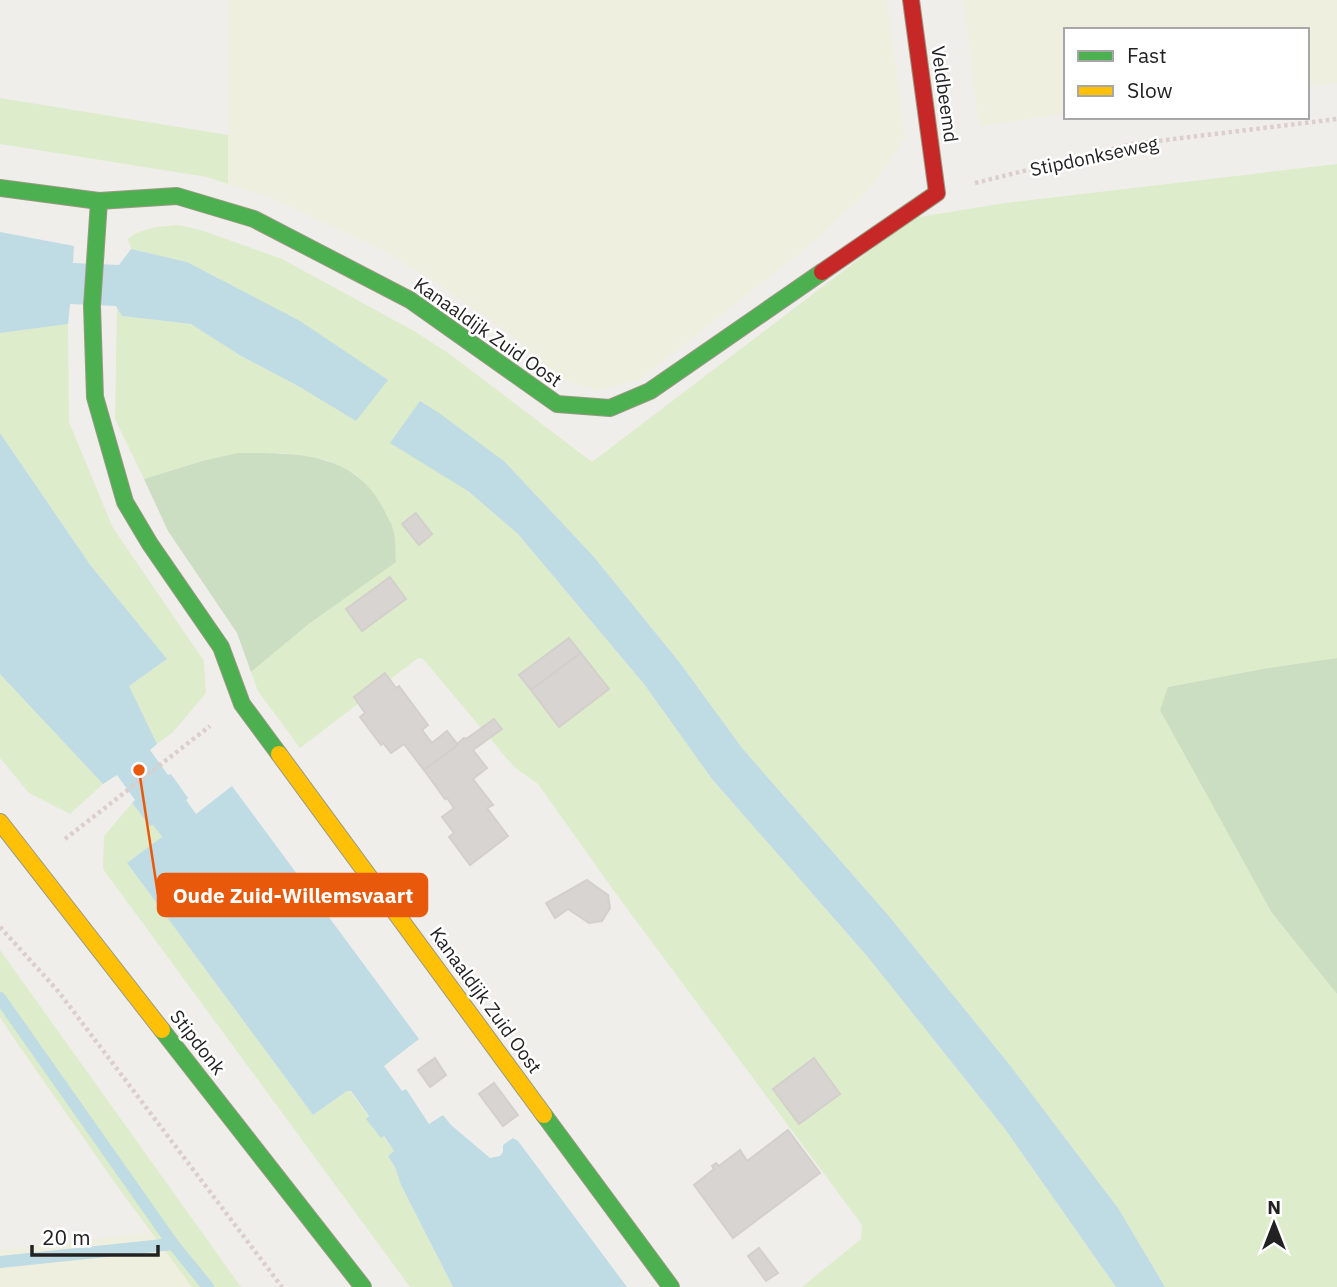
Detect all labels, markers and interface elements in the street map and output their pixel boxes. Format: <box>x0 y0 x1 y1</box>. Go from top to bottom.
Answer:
legend <box>1064 28 1309 119</box>
text: Fast <box>1127 41 1167 69</box>
street label: Veldbeemd <box>926 44 964 144</box>
text: Slow <box>1127 76 1173 104</box>
street label: Stipdonkseweg <box>1028 131 1160 181</box>
street label: Kanaaldijk Zuid Oost <box>409 272 567 392</box>
callout: Oude Zuid-Willemsvaart <box>158 874 427 916</box>
text: Oude Zuid-Willemsvaart <box>173 881 413 909</box>
street label: Kanaaldijk Zuid Oost <box>425 922 547 1078</box>
street label: Stipdonk <box>165 1005 231 1079</box>
north arrow <box>1239 1189 1309 1259</box>
text: N <box>1267 1195 1281 1219</box>
scale bar <box>32 1214 158 1258</box>
text: 20 m <box>42 1223 91 1251</box>

